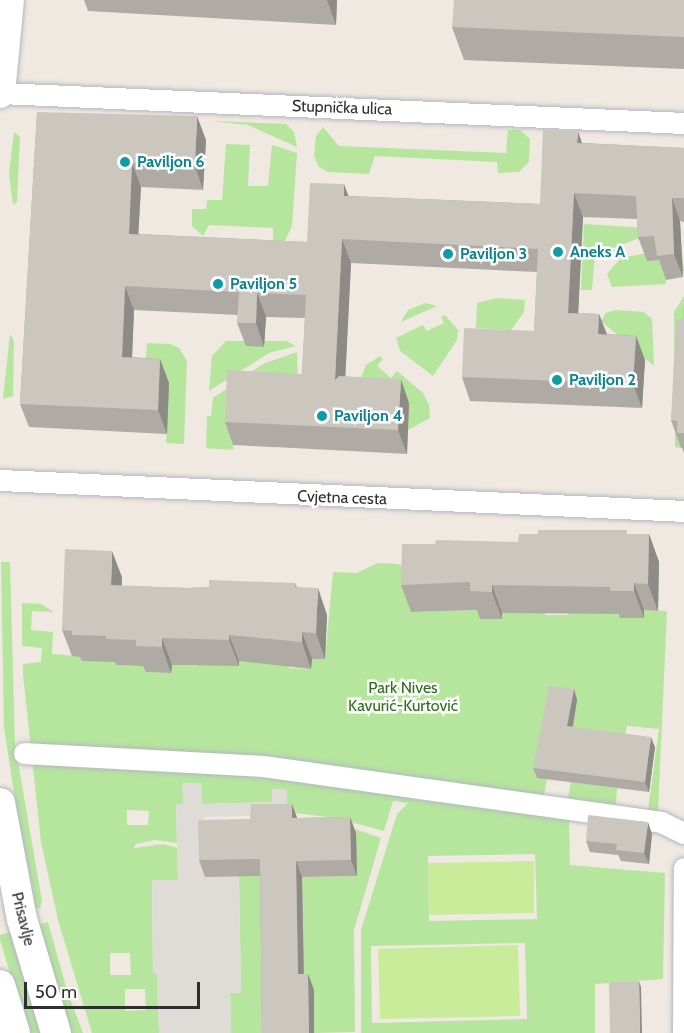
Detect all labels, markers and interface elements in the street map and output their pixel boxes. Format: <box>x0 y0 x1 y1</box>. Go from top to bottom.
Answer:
street label: Stupnička ulica <box>292 97 392 119</box>
place label: Paviljon 6 <box>137 152 204 172</box>
marker: Paviljon 6 <box>118 155 132 169</box>
place label: Aneks A <box>570 242 625 262</box>
place label: Paviljon 3 <box>460 244 527 264</box>
marker: Aneks A <box>551 245 565 259</box>
marker: Paviljon 3 <box>441 247 455 261</box>
place label: Paviljon 5 <box>230 274 297 294</box>
marker: Paviljon 5 <box>211 277 225 291</box>
place label: Paviljon 2 <box>569 370 636 390</box>
marker: Paviljon 2 <box>550 373 564 387</box>
place label: Paviljon 4 <box>334 406 402 426</box>
marker: Paviljon 4 <box>315 409 329 423</box>
street label: Cvjetna cesta <box>297 487 387 509</box>
park label: Park Nives Kavurić-Kurtović <box>348 678 458 716</box>
street label: Prisavlje <box>7 890 39 948</box>
scale bar <box>27 970 202 1008</box>
text: 50 m <box>35 981 77 1003</box>

